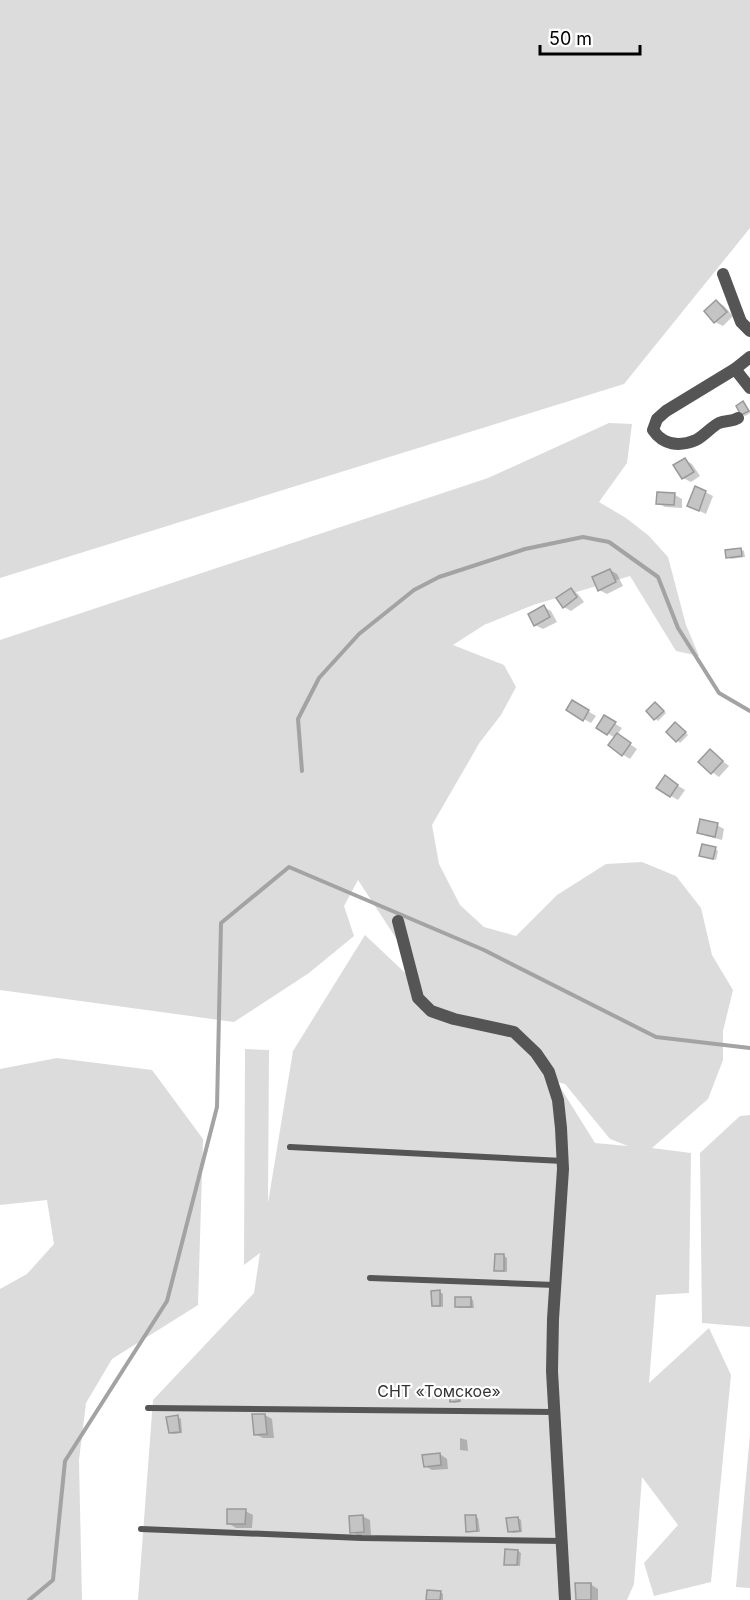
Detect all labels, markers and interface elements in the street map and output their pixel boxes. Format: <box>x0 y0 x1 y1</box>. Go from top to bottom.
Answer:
scale bar <box>540 18 640 56</box>
text: 50 m <box>549 28 592 49</box>
park label: СНТ «Томское» <box>377 1381 501 1401</box>

